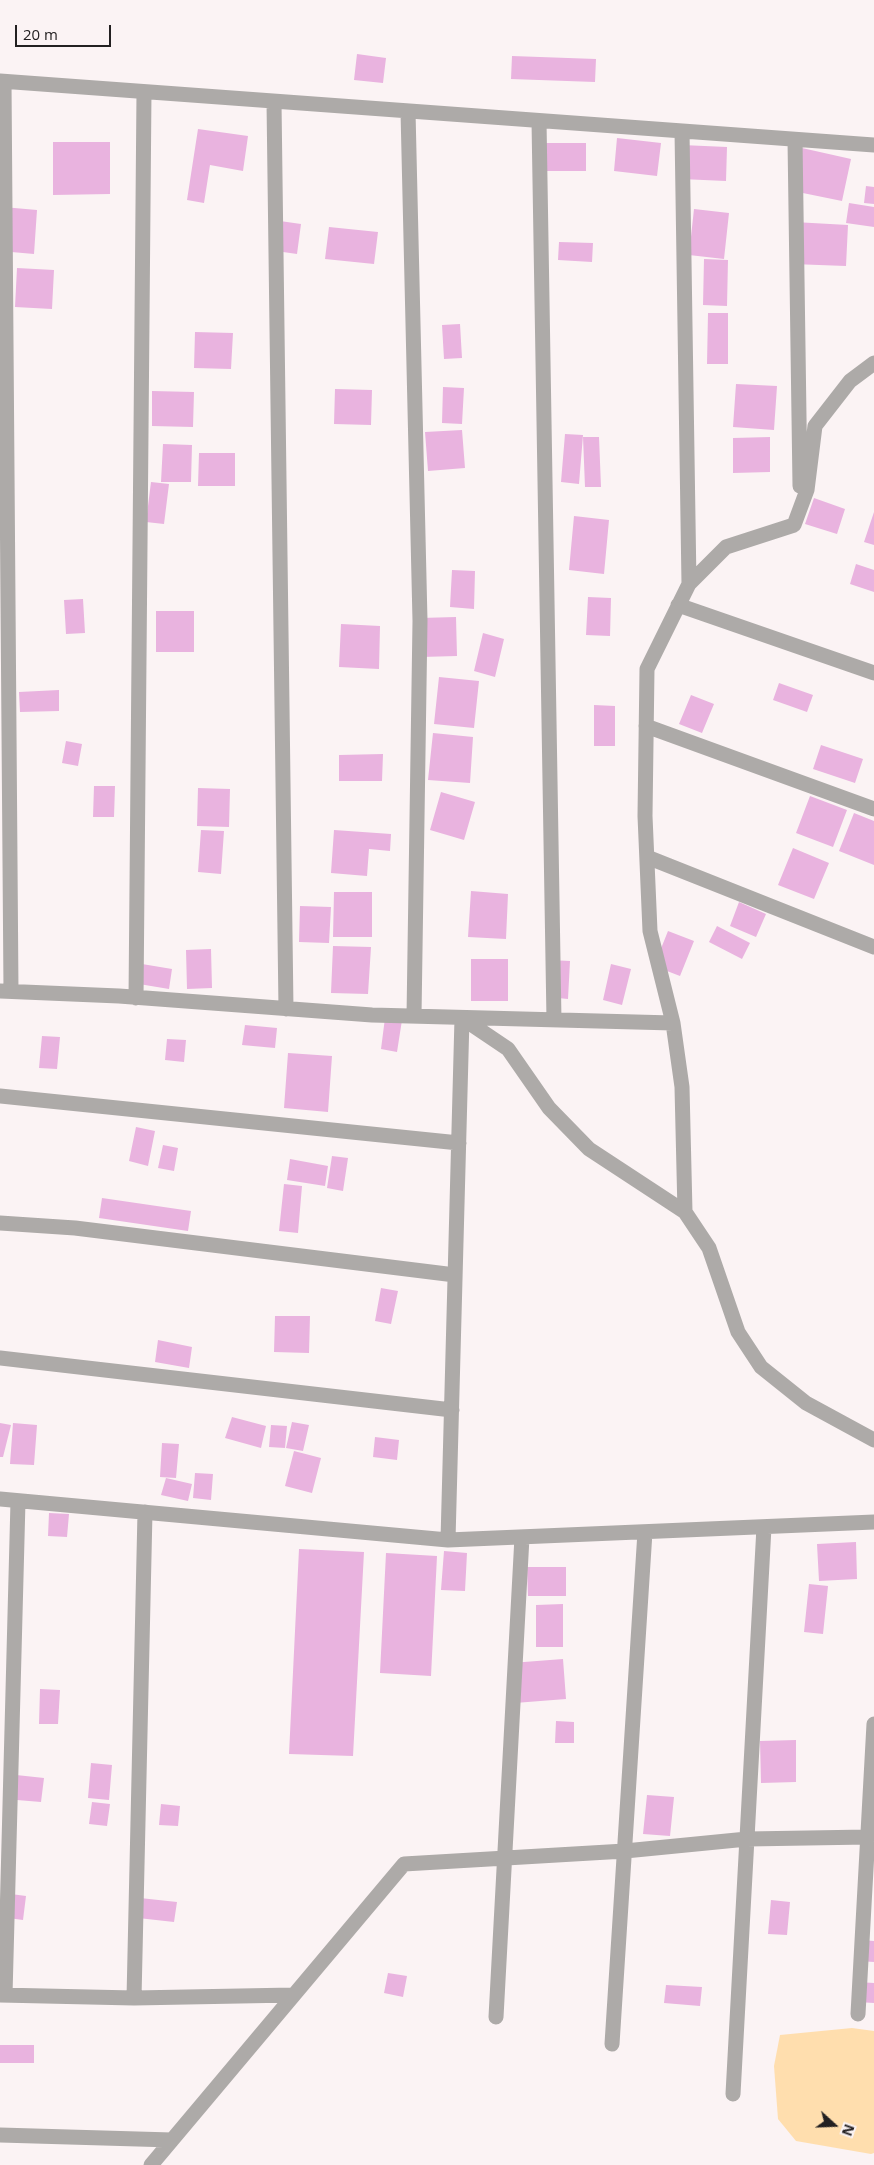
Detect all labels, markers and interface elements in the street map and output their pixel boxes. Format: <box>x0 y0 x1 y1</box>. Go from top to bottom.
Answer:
scale bar <box>18 15 114 47</box>
text: 20 m <box>23 24 58 44</box>
north arrow <box>809 2100 859 2150</box>
text: N <box>838 2122 859 2139</box>

